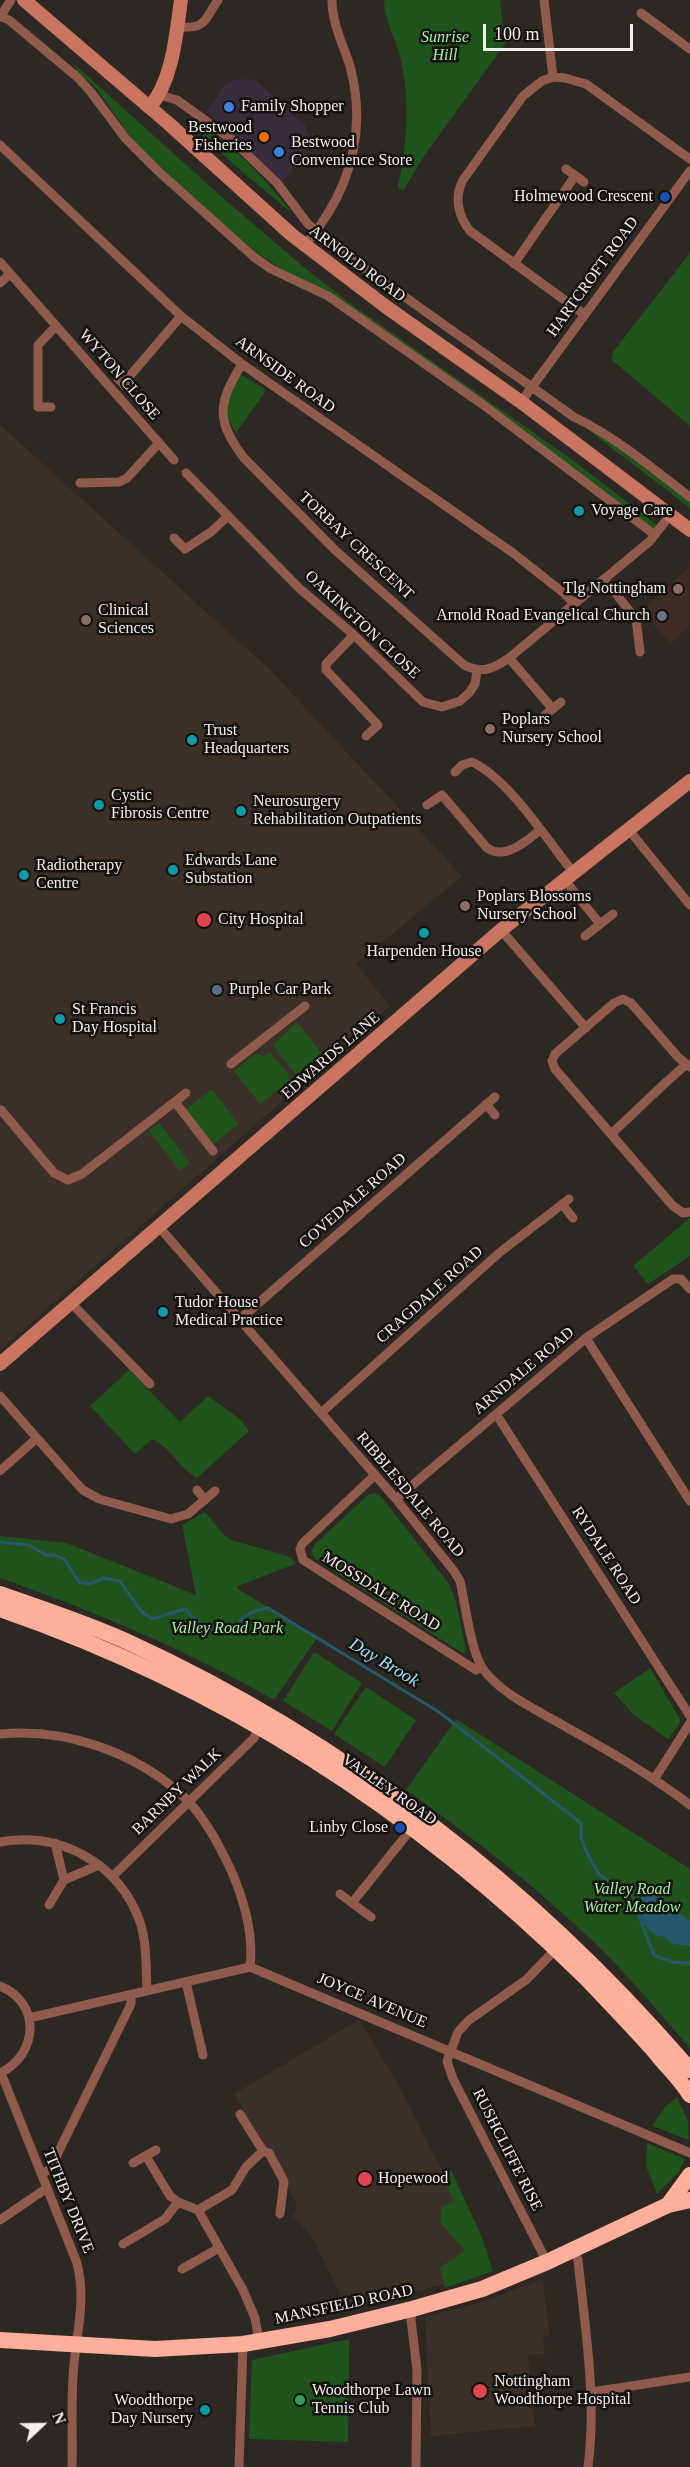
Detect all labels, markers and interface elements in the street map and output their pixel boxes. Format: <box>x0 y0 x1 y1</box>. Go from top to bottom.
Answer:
scale bar <box>486 12 636 50</box>
text: 100 m <box>494 24 540 44</box>
park label: Sunrise Hill <box>421 28 469 66</box>
place label: Family Shopper <box>241 97 344 117</box>
marker: Family Shopper <box>222 100 236 114</box>
place label: Bestwood Fisheries <box>188 118 252 156</box>
marker: Bestwood Fisheries <box>257 130 271 144</box>
place label: Bestwood Convenience Store <box>291 133 412 171</box>
marker: Bestwood Convenience Store <box>272 145 286 159</box>
place label: Holmewood Crescent <box>514 187 653 207</box>
marker: Holmewood Crescent <box>658 190 672 204</box>
street label: HARTCROFT ROAD <box>543 213 643 341</box>
street label: ARNOLD ROAD <box>305 221 409 307</box>
street label: WYTON CLOSE <box>74 326 164 424</box>
street label: ARNSIDE ROAD <box>231 332 339 418</box>
street label: TORBAY CRESCENT <box>295 488 417 604</box>
place label: Voyage Care <box>591 501 673 521</box>
marker: Voyage Care <box>572 504 586 518</box>
street label: OAKINGTON CLOSE <box>300 567 424 683</box>
place label: Tlg Nottingham <box>563 579 666 599</box>
marker: Tlg Nottingham <box>671 582 685 596</box>
place label: Clinical Sciences <box>98 601 154 639</box>
place label: Arnold Road Evangelical Church <box>436 606 650 626</box>
marker: Arnold Road Evangelical Church <box>655 609 669 623</box>
marker: Clinical Sciences <box>79 613 93 627</box>
place label: Poplars Nursery School <box>502 710 602 748</box>
place label: Trust Headquarters <box>204 721 289 759</box>
marker: Poplars Nursery School <box>483 722 497 736</box>
marker: Trust Headquarters <box>185 733 199 747</box>
place label: Cystic Fibrosis Centre <box>111 786 209 824</box>
place label: Neurosurgery Rehabilitation Outpatients <box>253 792 421 830</box>
marker: Cystic Fibrosis Centre <box>92 798 106 812</box>
marker: Neurosurgery Rehabilitation Outpatients <box>234 804 248 818</box>
place label: Edwards Lane Substation <box>185 851 277 889</box>
place label: Radiotherapy Centre <box>36 856 122 894</box>
marker: Edwards Lane Substation <box>166 863 180 877</box>
marker: Radiotherapy Centre <box>17 868 31 882</box>
place label: Poplars Blossoms Nursery School <box>477 887 591 925</box>
marker: Poplars Blossoms Nursery School <box>458 899 472 913</box>
place label: City Hospital <box>218 910 304 930</box>
marker: City Hospital <box>195 911 213 929</box>
marker: Harpenden House <box>417 926 431 940</box>
place label: Harpenden House <box>366 942 482 962</box>
place label: Purple Car Park <box>229 980 331 1000</box>
marker: Purple Car Park <box>210 983 224 997</box>
place label: St Francis Day Hospital <box>72 1000 157 1038</box>
street label: EDWARDS LANE <box>278 1008 384 1104</box>
marker: St Francis Day Hospital <box>53 1012 67 1026</box>
street label: COVEDALE ROAD <box>296 1149 410 1253</box>
street label: CRAGDALE ROAD <box>373 1242 487 1348</box>
place label: Tudor House Medical Practice <box>175 1293 283 1331</box>
marker: Tudor House Medical Practice <box>156 1305 170 1319</box>
street label: ARNDALE ROAD <box>470 1323 578 1419</box>
street label: RIBBLESDALE ROAD <box>352 1428 468 1562</box>
street label: RYDALE ROAD <box>567 1503 645 1609</box>
street label: MOSSDALE ROAD <box>318 1548 444 1636</box>
park label: Valley Road Park <box>171 1619 283 1639</box>
water label: Day Brook <box>345 1634 423 1692</box>
street label: BARNBY WALK <box>128 1744 226 1840</box>
street label: VALLEY ROAD <box>338 1750 440 1830</box>
place label: Linby Close <box>309 1818 388 1838</box>
marker: Linby Close <box>393 1821 407 1835</box>
park label: Valley Road Water Meadow <box>584 1880 680 1918</box>
street label: JOYCE AVENUE <box>314 1969 430 2033</box>
street label: RUSHCLIFFE RISE <box>468 2086 546 2214</box>
street label: TITHBY DRIVE <box>38 2146 98 2256</box>
place label: Hopewood <box>378 2169 448 2189</box>
marker: Hopewood <box>356 2170 374 2188</box>
street label: MANSFIELD ROAD <box>273 2281 415 2329</box>
place label: Nottingham Woodthorpe Hospital <box>494 2372 631 2410</box>
place label: Woodthorpe Lawn Tennis Club <box>312 2381 431 2419</box>
marker: Nottingham Woodthorpe Hospital <box>471 2382 489 2400</box>
place label: Woodthorpe Day Nursery <box>111 2391 193 2429</box>
marker: Woodthorpe Lawn Tennis Club <box>293 2393 307 2407</box>
north arrow <box>12 2395 72 2455</box>
marker: Woodthorpe Day Nursery <box>198 2403 212 2417</box>
text: N <box>49 2410 69 2427</box>

